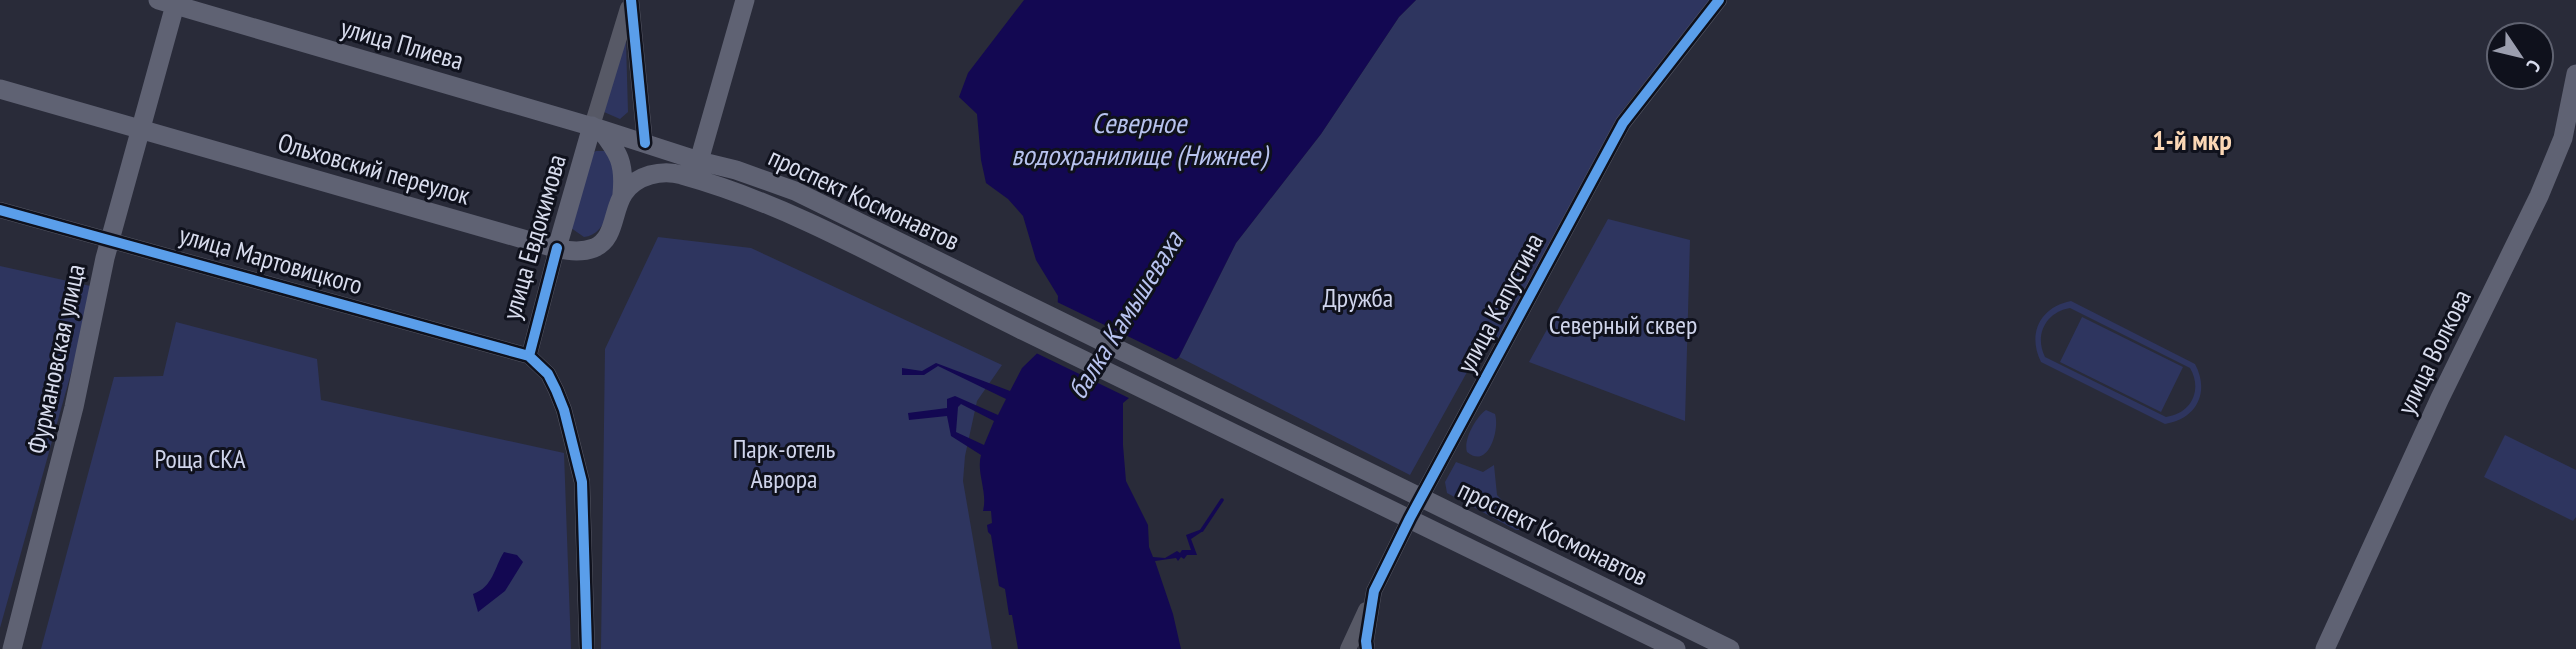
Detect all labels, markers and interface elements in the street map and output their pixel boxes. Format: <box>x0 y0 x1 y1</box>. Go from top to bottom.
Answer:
street label: улица Плиева <box>337 10 467 77</box>
north arrow <box>2485 21 2555 91</box>
text: С <box>2521 55 2546 76</box>
water label: Северное водохранилище (Нижнее) <box>1011 104 1269 173</box>
district label: 1-й мкр <box>2152 121 2232 158</box>
street label: Ольховский переулок <box>274 125 474 212</box>
street label: проспект Космонавтов <box>763 140 965 257</box>
street label: улица Евдокимова <box>494 150 573 323</box>
street label: улица Мартовицкого <box>176 218 367 301</box>
water label: балка Камышеваха <box>1058 223 1192 405</box>
street label: улица Капустина <box>1449 227 1550 378</box>
street label: Фурмановская улица <box>19 261 92 457</box>
park label: Дружба <box>1323 281 1393 314</box>
street label: улица Волкова <box>2389 284 2478 420</box>
park label: Северный сквер <box>1549 308 1697 341</box>
park label: Парк-отель Аврора <box>733 432 836 495</box>
park label: Роща СКА <box>155 442 246 475</box>
street label: проспект Космонавтов <box>1453 472 1653 593</box>

